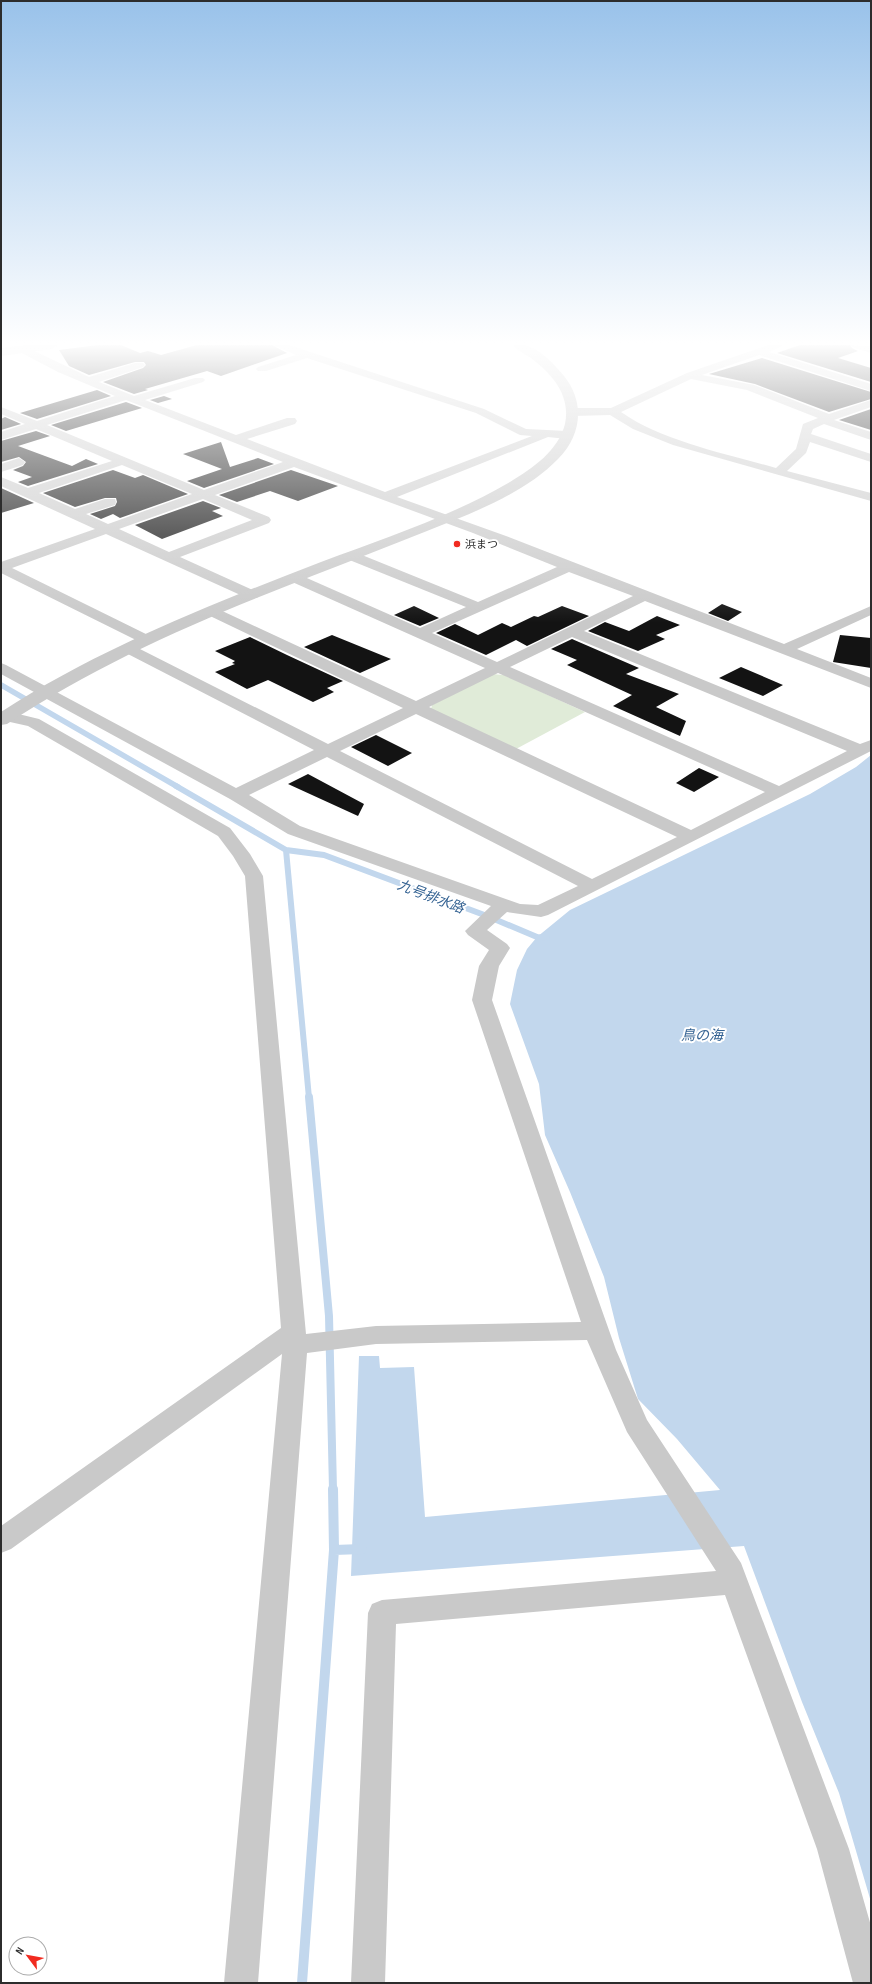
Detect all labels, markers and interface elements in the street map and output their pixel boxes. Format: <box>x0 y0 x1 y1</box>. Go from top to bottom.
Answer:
place label: 浜まつ <box>465 538 498 551</box>
marker: 浜まつ <box>452 539 462 549</box>
water label: 九号排水路 <box>395 876 467 917</box>
water label: 鳥の海 <box>681 1027 725 1044</box>
north arrow <box>8 1936 48 1976</box>
text: N <box>13 1945 27 1957</box>

